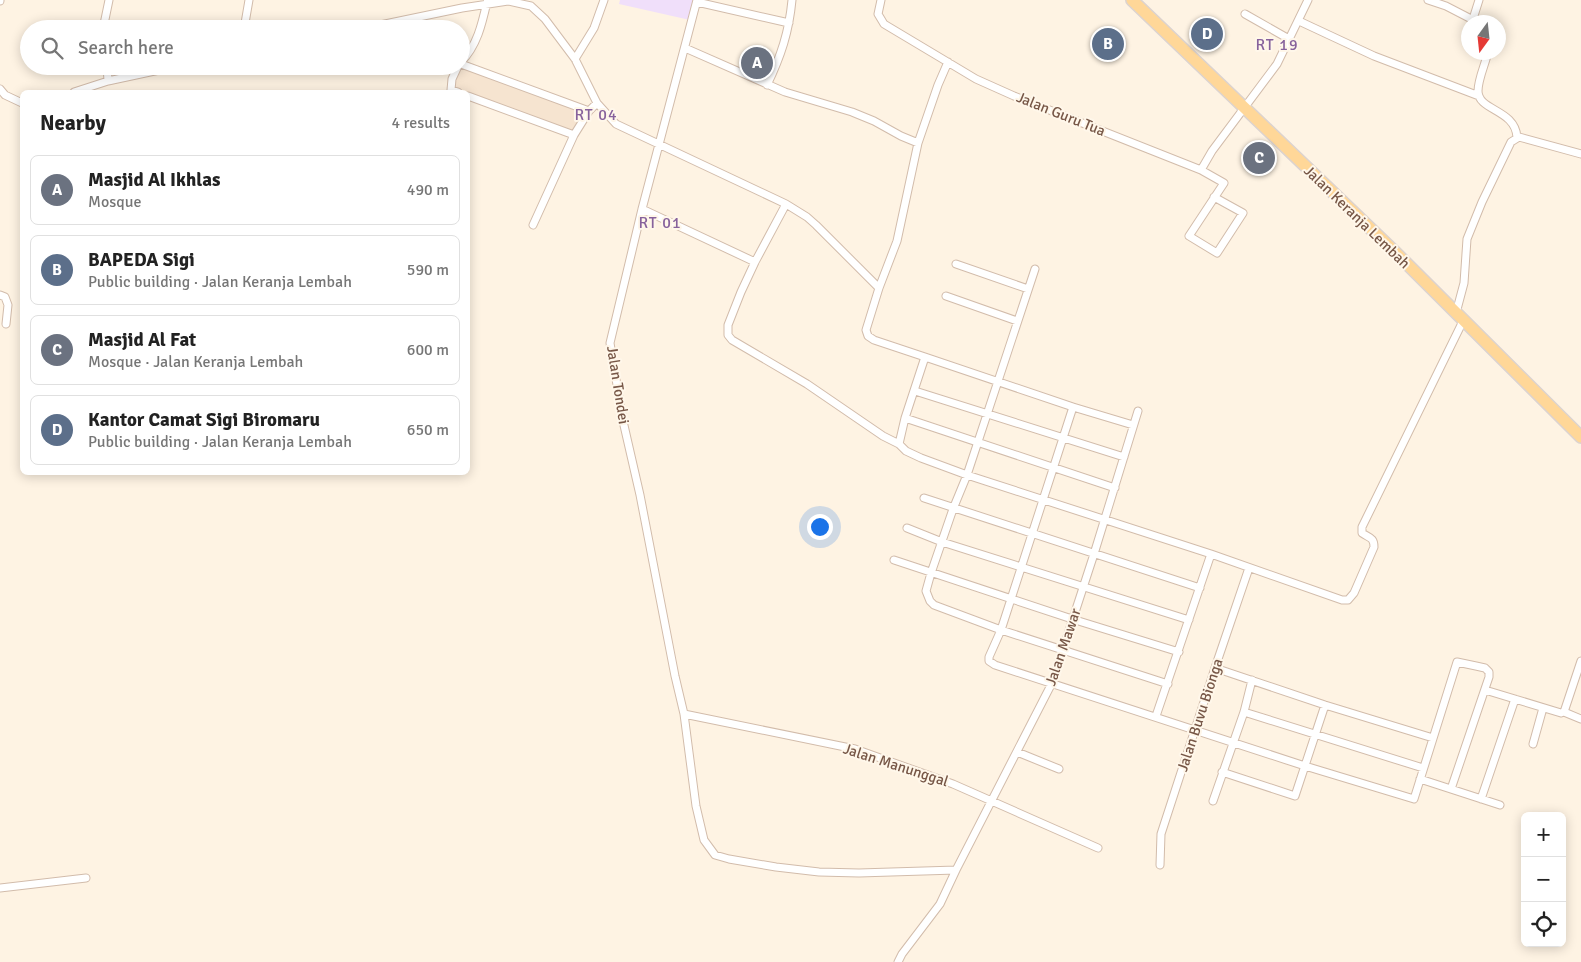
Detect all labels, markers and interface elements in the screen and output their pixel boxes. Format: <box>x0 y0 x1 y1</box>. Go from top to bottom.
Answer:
pin: D <box>1191 15 1223 53</box>
north arrow <box>1461 15 1506 60</box>
search box <box>20 20 470 75</box>
pin: B <box>1092 25 1124 63</box>
icon: search <box>38 34 66 62</box>
district label: RT 19 <box>1255 35 1299 55</box>
text: Search here <box>78 36 174 60</box>
pin: A <box>741 44 773 82</box>
street label: Jalan Guru Tua <box>1014 88 1108 140</box>
district label: RT 04 <box>574 105 618 125</box>
text: Nearby <box>40 110 106 136</box>
text: 4 results <box>391 113 450 133</box>
pin: C <box>1243 139 1275 177</box>
street label: Jalan Keranja Lembah <box>1300 162 1414 272</box>
text: Masjid Al Ikhlas <box>88 168 220 192</box>
text: A <box>52 180 62 200</box>
text: 490 m <box>407 180 449 200</box>
text: Mosque <box>88 192 141 212</box>
district label: RT 01 <box>638 213 682 233</box>
text: BAPEDA Sigi <box>88 248 195 272</box>
text: B <box>52 260 62 280</box>
text: 590 m <box>407 260 449 280</box>
text: Public building · Jalan Keranja Lembah <box>88 272 352 292</box>
text: Masjid Al Fat <box>88 328 196 352</box>
text: C <box>52 340 62 360</box>
text: 600 m <box>407 340 449 360</box>
street label: Jalan Tondei <box>603 345 633 425</box>
text: Mosque · Jalan Keranja Lembah <box>88 352 303 372</box>
text: Kantor Camat Sigi Biromaru <box>88 408 320 432</box>
text: D <box>52 420 62 440</box>
text: 650 m <box>407 420 449 440</box>
text: Public building · Jalan Keranja Lembah <box>88 432 352 452</box>
your location <box>807 514 833 540</box>
street label: Jalan Mawar <box>1041 605 1085 688</box>
street label: Jalan Buvu Bionga <box>1173 656 1227 774</box>
street label: Jalan Manunggal <box>841 740 951 790</box>
map controls <box>1521 812 1566 947</box>
button: + <box>1521 812 1566 857</box>
button: − <box>1521 857 1566 902</box>
button: locate <box>1521 902 1566 947</box>

